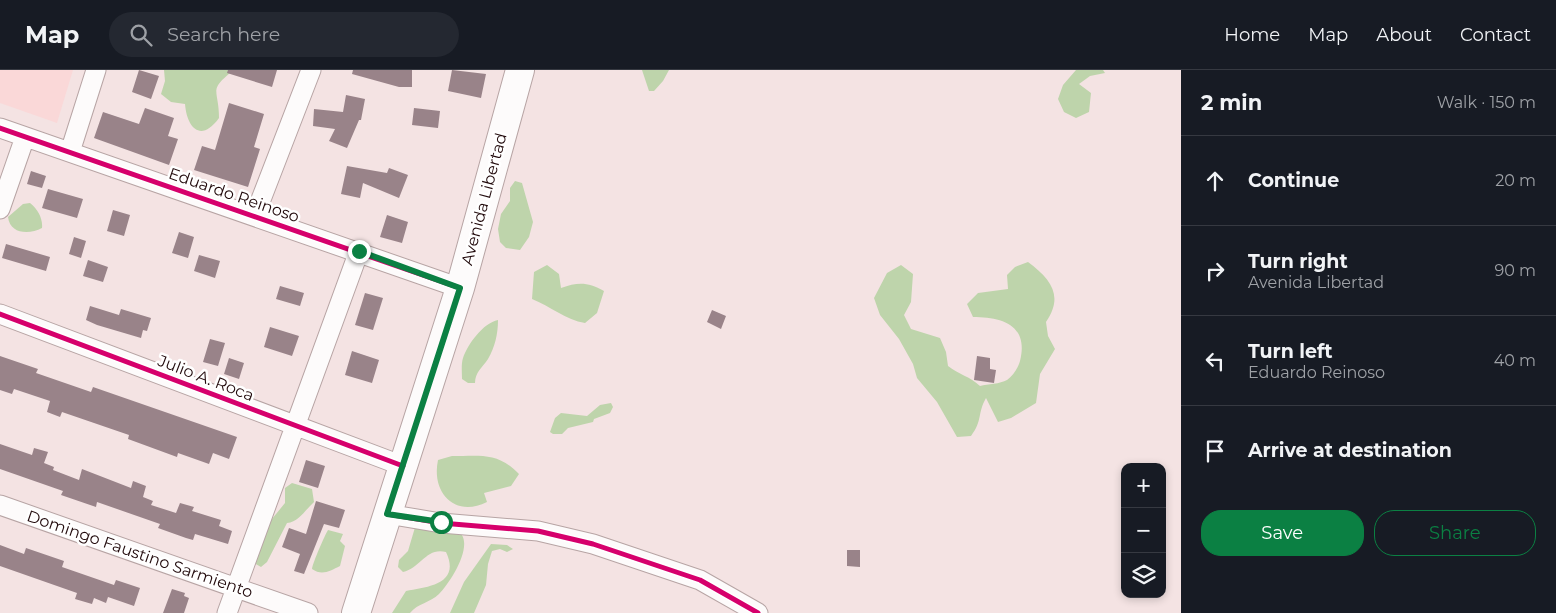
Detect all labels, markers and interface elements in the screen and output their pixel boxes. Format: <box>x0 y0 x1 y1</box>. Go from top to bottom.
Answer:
search box <box>109 12 459 57</box>
text: Map <box>25 20 79 49</box>
icon: search <box>127 21 155 49</box>
text: Search here <box>167 23 280 46</box>
text: Home <box>1224 24 1280 46</box>
text: Map <box>1308 24 1348 46</box>
text: About <box>1376 24 1432 46</box>
text: Contact <box>1460 24 1531 46</box>
text: 2 min <box>1201 90 1262 115</box>
text: Walk · 150 m <box>1437 93 1536 112</box>
street label: Avenida Libertad <box>457 131 511 267</box>
street label: Eduardo Reinoso <box>166 164 302 226</box>
icon: ahead <box>1201 167 1229 195</box>
text: Continue <box>1248 169 1339 192</box>
text: 20 m <box>1495 171 1536 190</box>
route end <box>348 240 371 263</box>
text: Turn right <box>1248 250 1348 273</box>
icon: right <box>1201 257 1229 285</box>
text: 90 m <box>1494 261 1536 280</box>
text: Avenida Libertad <box>1248 273 1384 292</box>
text: Turn left <box>1248 340 1333 363</box>
icon: left <box>1201 347 1229 375</box>
street label: Julio A. Roca <box>154 351 257 405</box>
text: 40 m <box>1494 351 1536 370</box>
text: Eduardo Reinoso <box>1248 363 1385 382</box>
icon: arrive <box>1201 437 1229 465</box>
text: Arrive at destination <box>1248 439 1452 462</box>
map controls <box>1121 463 1166 598</box>
button: + <box>1121 463 1166 508</box>
street label: Domingo Faustino Sarmiento <box>25 506 255 602</box>
button: − <box>1121 508 1166 553</box>
button: Save <box>1201 510 1364 556</box>
button: Share <box>1374 510 1536 556</box>
route start <box>430 511 453 534</box>
button: layers <box>1121 553 1166 598</box>

